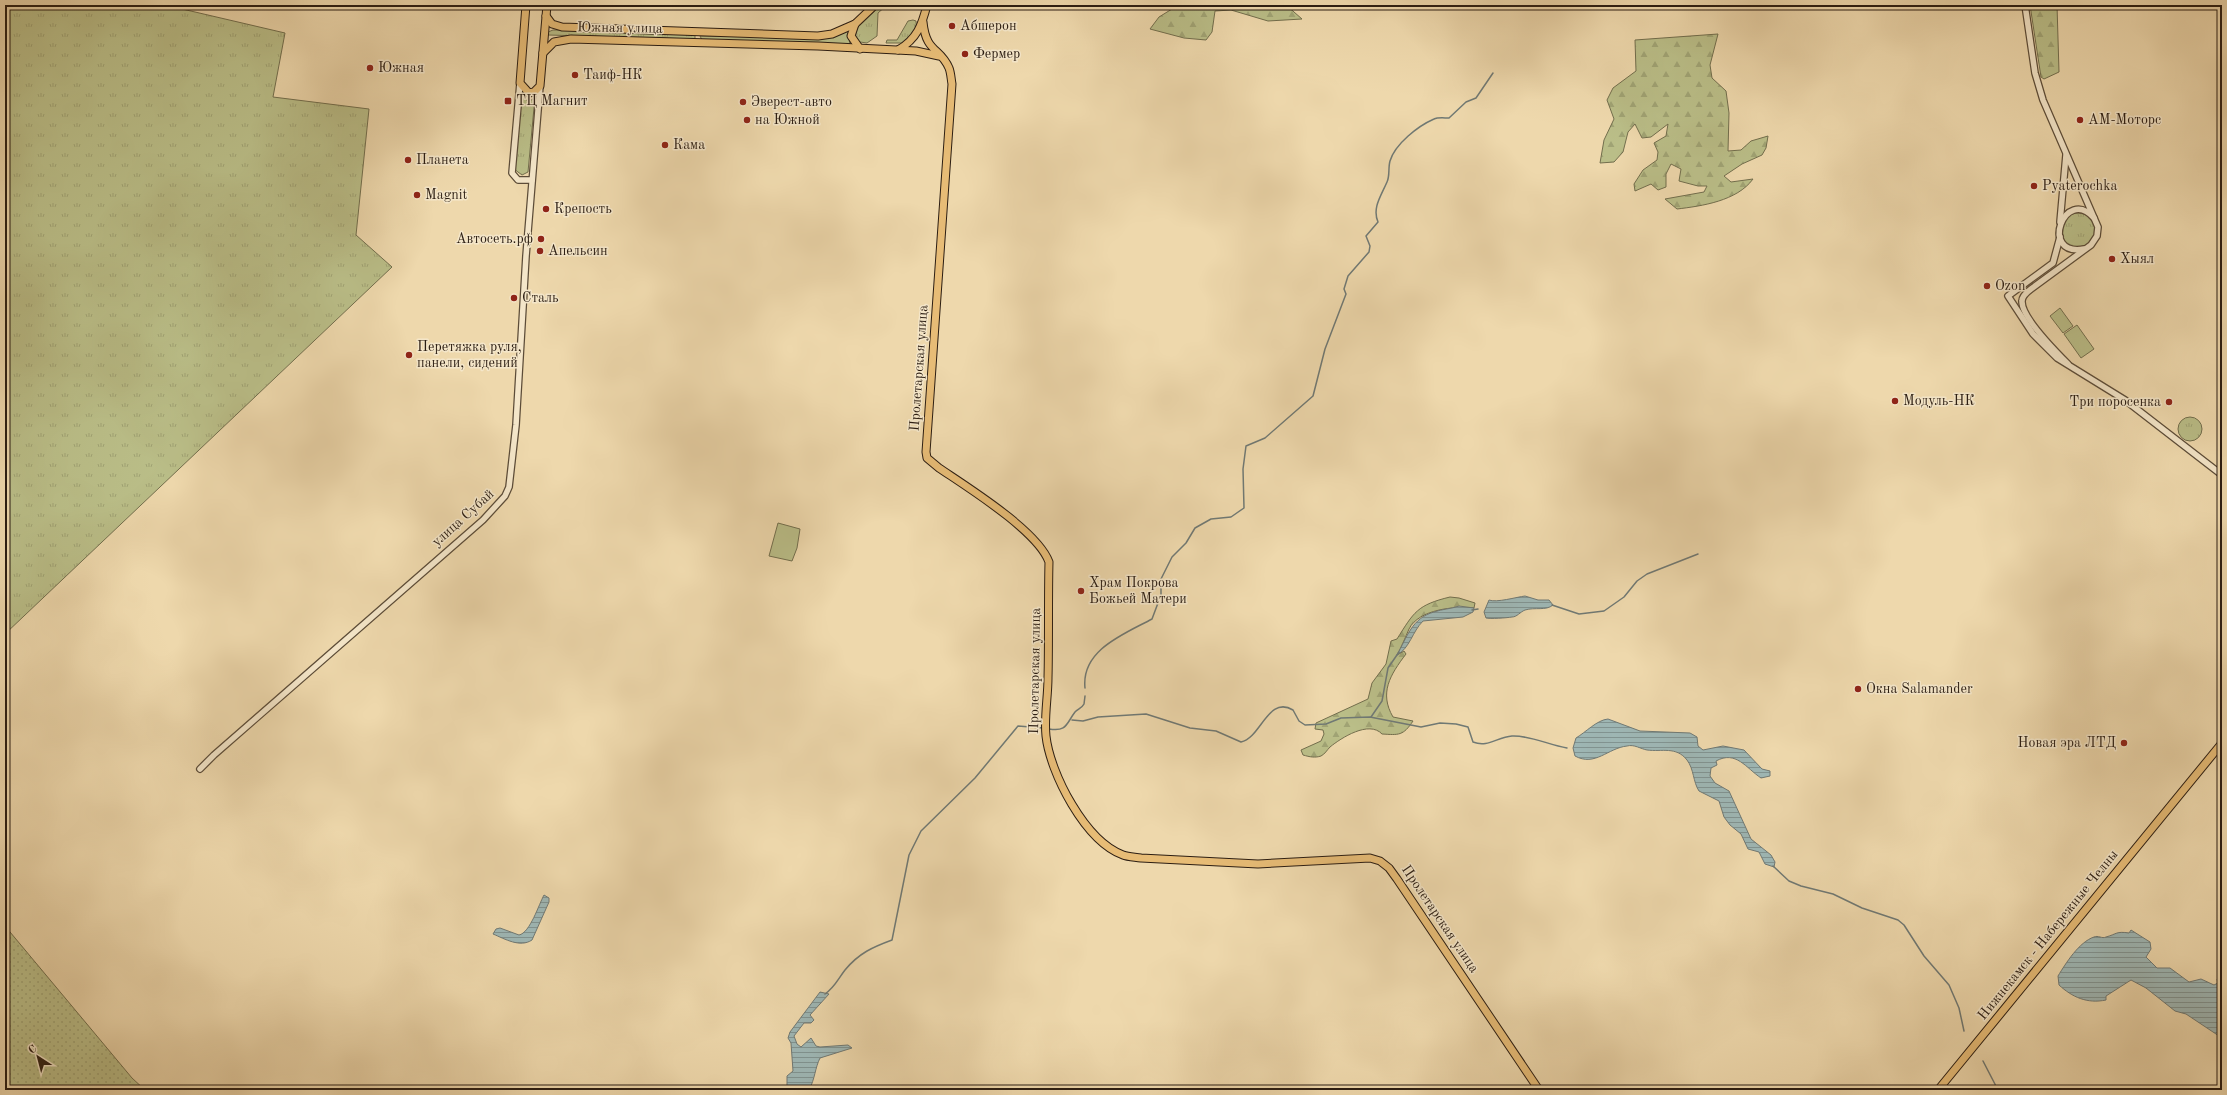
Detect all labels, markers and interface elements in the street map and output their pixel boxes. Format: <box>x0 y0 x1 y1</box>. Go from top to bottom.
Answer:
place label: Абшерон <box>960 19 1017 33</box>
street label: Южная улица <box>577 20 663 36</box>
marker: Абшерон <box>947 21 957 31</box>
place label: Фермер <box>973 47 1020 61</box>
marker: Фермер <box>960 49 970 59</box>
place label: Южная <box>378 61 424 75</box>
marker: Южная <box>365 63 375 73</box>
place label: Таиф-НК <box>583 68 642 83</box>
marker: Таиф-НК <box>570 70 580 80</box>
place label: ТЦ Магнит <box>516 94 588 108</box>
place label: Эверест-авто <box>751 95 832 109</box>
marker: ТЦ Магнит <box>503 96 513 106</box>
marker: Эверест-авто <box>738 97 748 107</box>
place label: на Южной <box>755 113 820 127</box>
place label: АМ-Моторс <box>2088 113 2161 127</box>
marker: на Южной <box>742 115 752 125</box>
marker: АМ-Моторс <box>2075 115 2085 125</box>
place label: Кама <box>673 138 705 152</box>
marker: Кама <box>660 140 670 150</box>
place label: Планета <box>416 153 469 167</box>
marker: Планета <box>403 155 413 165</box>
place label: Pyaterochka <box>2042 179 2117 193</box>
marker: Pyaterochka <box>2029 181 2039 191</box>
place label: Magnit <box>425 188 468 202</box>
marker: Magnit <box>412 190 422 200</box>
place label: Крепость <box>554 202 612 216</box>
marker: Крепость <box>541 204 551 214</box>
place label: Автосеть.рф <box>456 232 533 247</box>
marker: Автосеть.рф <box>536 234 546 244</box>
place label: Апельсин <box>548 244 608 258</box>
marker: Апельсин <box>535 246 545 256</box>
place label: Хыял <box>2120 252 2154 266</box>
marker: Хыял <box>2107 254 2117 264</box>
place label: Ozon <box>1995 279 2026 293</box>
marker: Ozon <box>1982 281 1992 291</box>
place label: Сталь <box>522 291 559 305</box>
marker: Сталь <box>509 293 519 303</box>
street label: Пролетарская улица <box>908 304 930 432</box>
place label: Перетяжка руля, панели, сидений <box>417 340 522 370</box>
marker: Перетяжка руля, панели, сидений <box>404 350 414 360</box>
place label: Модуль-НК <box>1903 394 1975 408</box>
place label: Три поросенка <box>2069 395 2161 409</box>
marker: Модуль-НК <box>1890 396 1900 406</box>
marker: Три поросенка <box>2164 397 2174 407</box>
street label: улица Субай <box>429 487 497 549</box>
place label: Храм Покрова Божьей Матери <box>1089 576 1187 606</box>
marker: Храм Покрова Божьей Матери <box>1076 586 1086 596</box>
street label: Пролетарская улица <box>1027 608 1043 734</box>
place label: Окна Salamander <box>1866 682 1973 696</box>
marker: Окна Salamander <box>1853 684 1863 694</box>
place label: Новая эра ЛТД <box>2018 736 2116 750</box>
marker: Новая эра ЛТД <box>2119 738 2129 748</box>
street label: Нижнекамск - Набережные Челны <box>1975 847 2121 1023</box>
street label: Пролетарская улица <box>1399 863 1481 975</box>
north arrow <box>18 1037 58 1077</box>
text: С <box>27 1044 39 1057</box>

